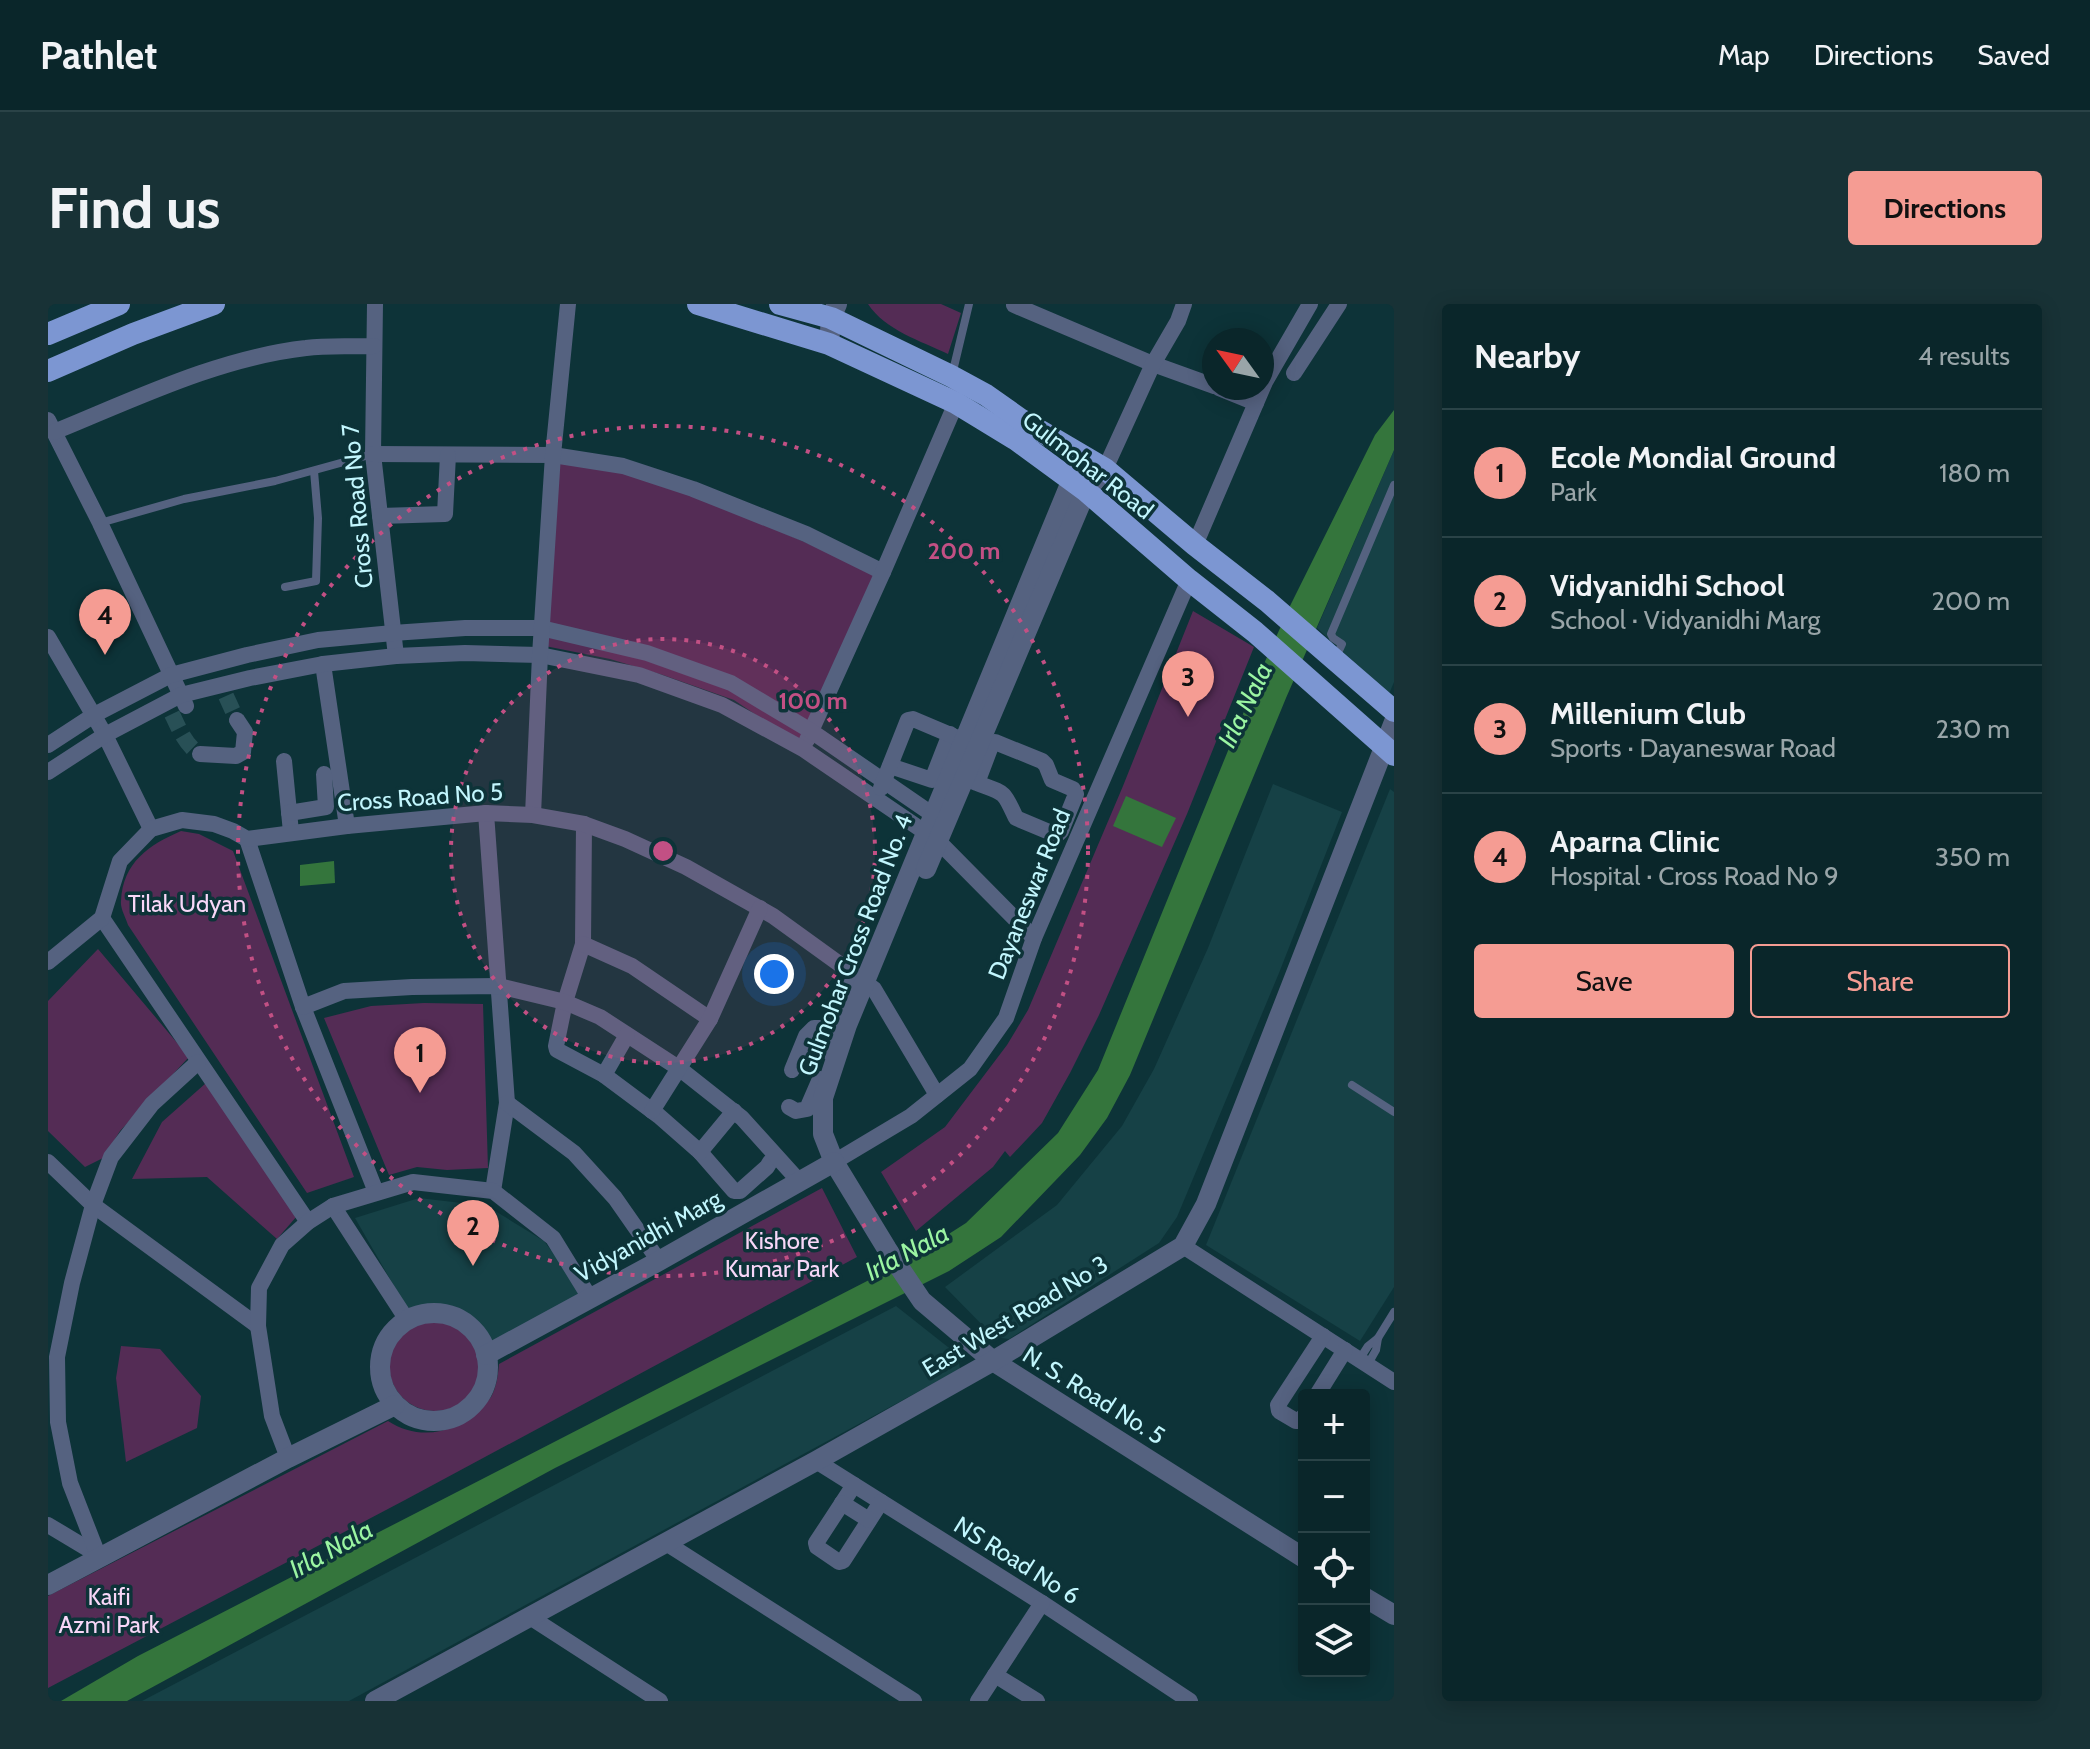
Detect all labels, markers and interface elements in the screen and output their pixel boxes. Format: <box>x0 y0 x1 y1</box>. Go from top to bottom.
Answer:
text: Pathlet <box>40 32 157 79</box>
text: Map <box>1718 38 1770 72</box>
text: Directions <box>1814 38 1933 72</box>
text: Saved <box>1977 38 2050 72</box>
button: Directions <box>1848 171 2042 245</box>
text: Find us <box>48 174 221 242</box>
north arrow <box>1202 328 1274 400</box>
text: Nearby <box>1474 335 1581 377</box>
text: 4 results <box>1918 340 2010 372</box>
street label: Gulmohar Road <box>1017 405 1159 525</box>
street label: Cross Road No 7 <box>335 423 379 589</box>
text: Ecole Mondial Ground <box>1550 439 1836 476</box>
text: 1 <box>1495 457 1505 489</box>
text: 180 m <box>1939 457 2010 489</box>
text: Park <box>1550 476 1597 508</box>
text: 200 m <box>928 536 1000 565</box>
text: Vidyanidhi School <box>1550 567 1785 604</box>
text: 2 <box>1493 585 1507 617</box>
text: 200 m <box>1931 585 2010 617</box>
pin: 4 <box>79 589 131 655</box>
text: School · Vidyanidhi Marg <box>1550 604 1820 636</box>
pin: 3 <box>1162 651 1214 717</box>
water label: Irla Nala <box>1211 657 1279 753</box>
text: 100 m <box>778 686 848 715</box>
text: Millenium Club <box>1550 695 1746 732</box>
text: 3 <box>1493 713 1507 745</box>
text: 230 m <box>1936 713 2010 745</box>
text: Sports · Dayaneswar Road <box>1550 732 1836 764</box>
street label: Cross Road No 5 <box>336 777 504 817</box>
street label: Dayaneswar Road <box>982 805 1076 983</box>
street label: Gulmohar Cross Road No. 4 <box>792 810 918 1080</box>
text: Aparna Clinic <box>1550 823 1720 860</box>
centre of rings <box>649 837 677 865</box>
text: 4 <box>1492 841 1508 873</box>
text: 350 m <box>1935 841 2010 873</box>
text: Hospital · Cross Road No 9 <box>1550 860 1839 892</box>
park label: Tilak Udyan <box>128 889 246 918</box>
button: Save <box>1474 944 1734 1018</box>
button: Share <box>1750 944 2010 1018</box>
your location <box>754 954 794 994</box>
pin: 1 <box>394 1027 446 1093</box>
street label: Vidyanidhi Marg <box>570 1183 727 1288</box>
pin: 2 <box>447 1200 499 1266</box>
water label: Irla Nala <box>860 1217 954 1287</box>
park label: Kishore Kumar Park <box>725 1226 839 1283</box>
street label: East West Road No 3 <box>917 1249 1113 1383</box>
street label: N. S. Road No. 5 <box>1017 1340 1171 1450</box>
map controls <box>1298 1389 1370 1677</box>
button: + <box>1298 1389 1370 1461</box>
button: − <box>1298 1461 1370 1533</box>
street label: NS Road No 6 <box>949 1510 1085 1610</box>
water label: Irla Nala <box>284 1513 378 1585</box>
button: locate <box>1298 1533 1370 1605</box>
park label: Kaifi Azmi Park <box>59 1582 160 1639</box>
button: layers <box>1298 1605 1370 1677</box>

